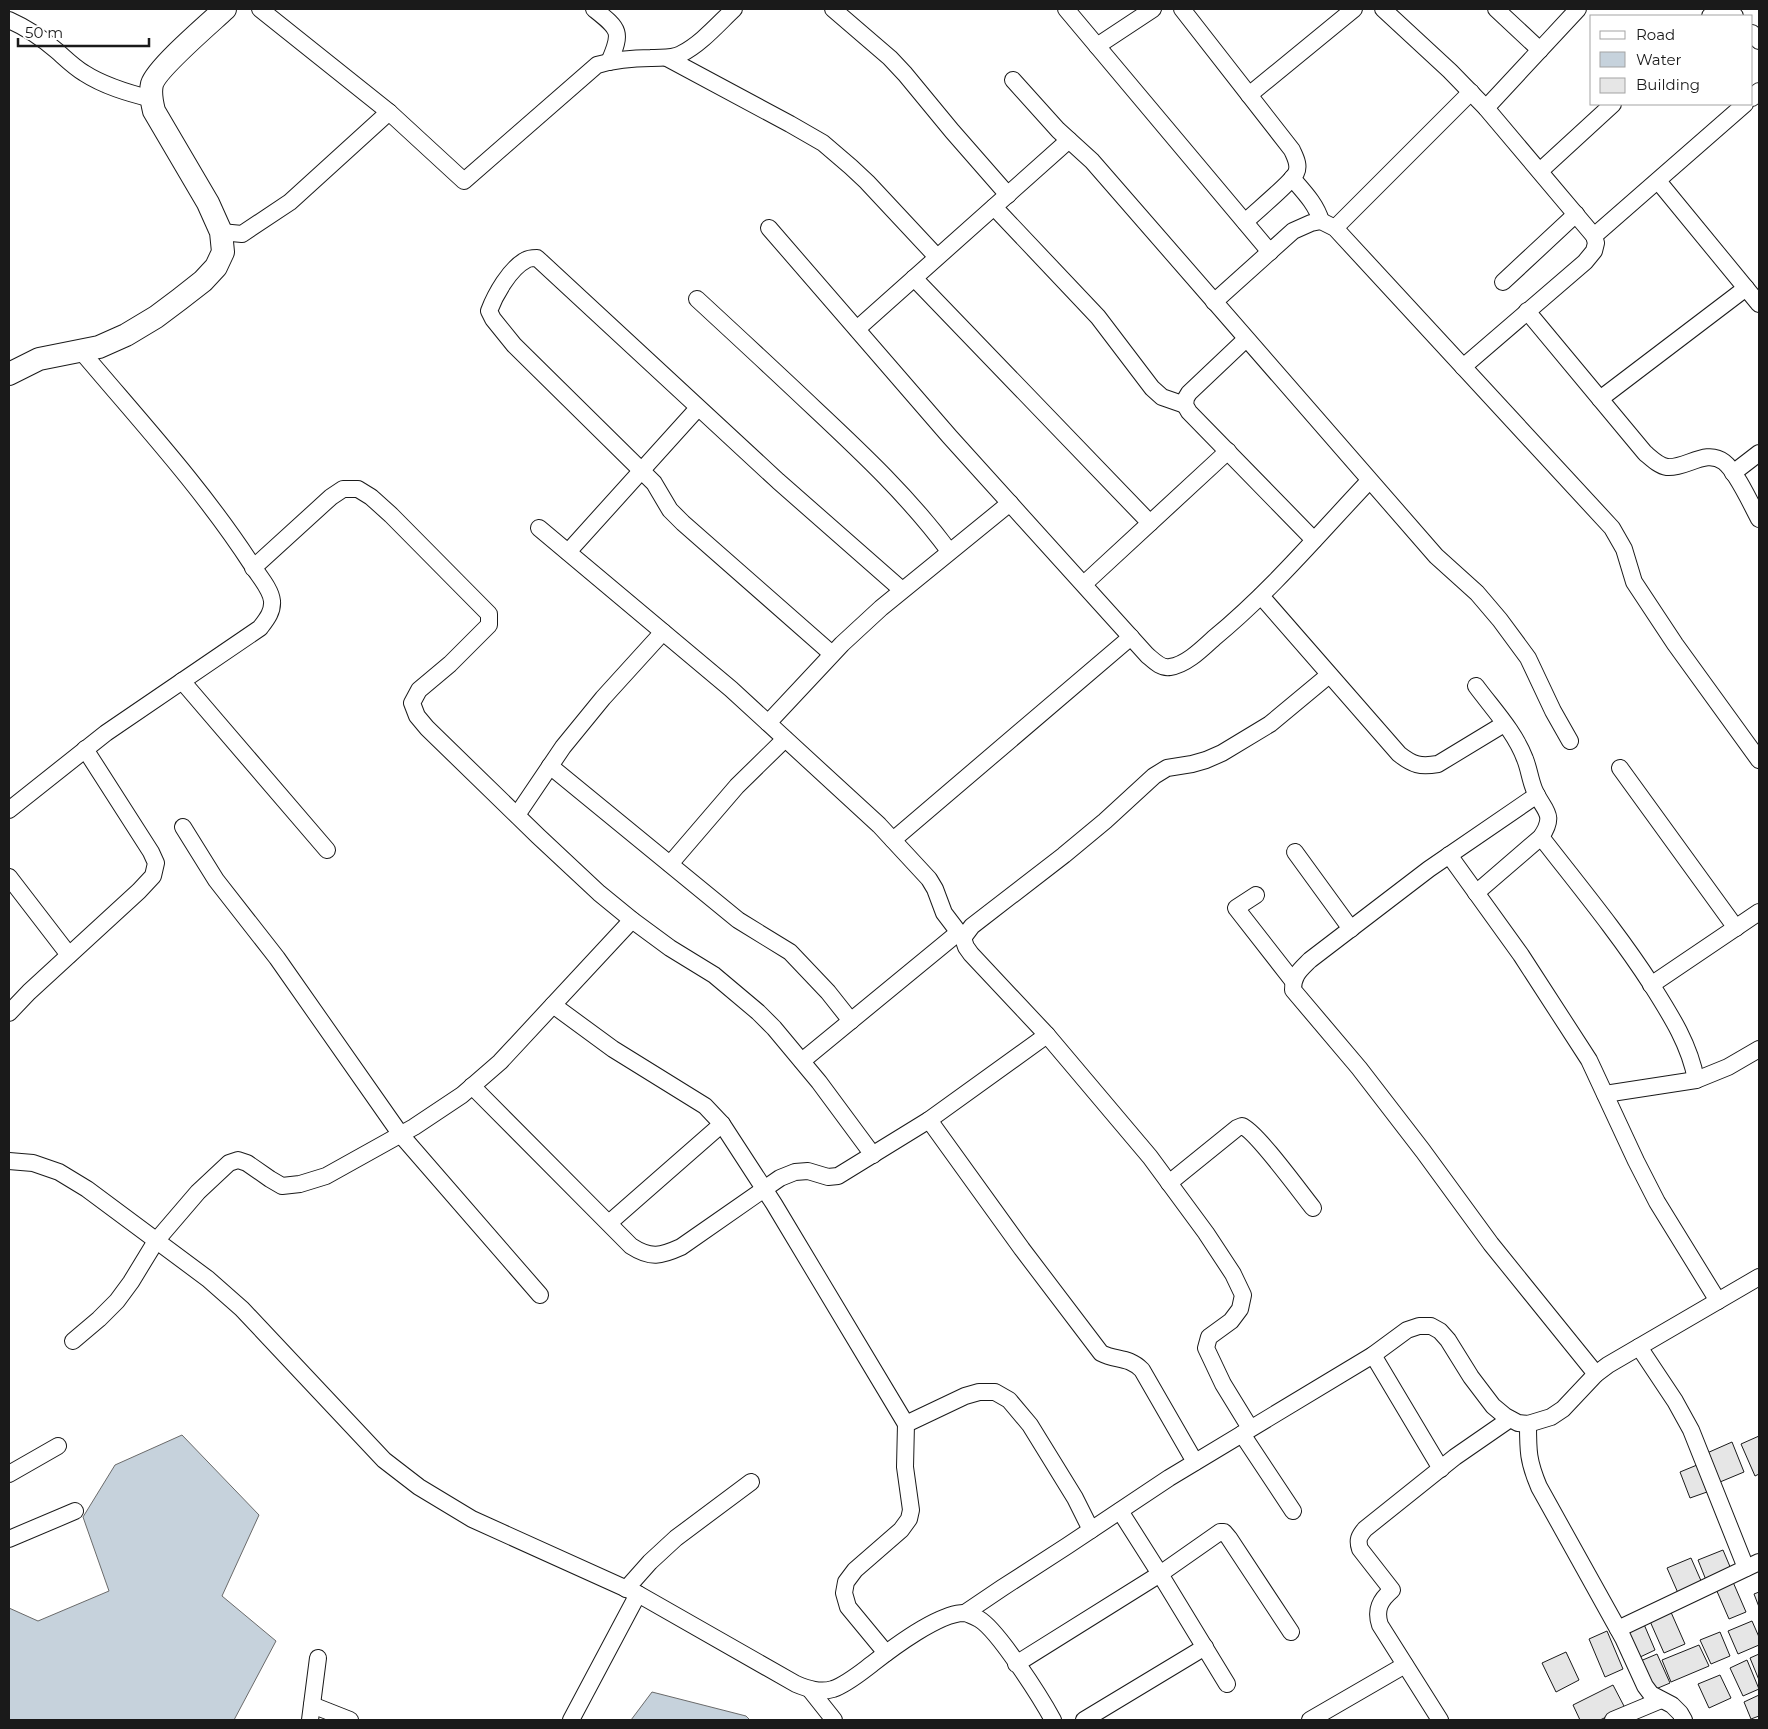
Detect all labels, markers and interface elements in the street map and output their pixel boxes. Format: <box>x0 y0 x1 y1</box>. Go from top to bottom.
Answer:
scale bar <box>18 15 149 47</box>
legend <box>1590 15 1753 105</box>
text: 50 m <box>25 23 63 42</box>
text: Road <box>1636 25 1675 44</box>
text: Water <box>1636 50 1682 69</box>
text: Building <box>1636 75 1700 94</box>

